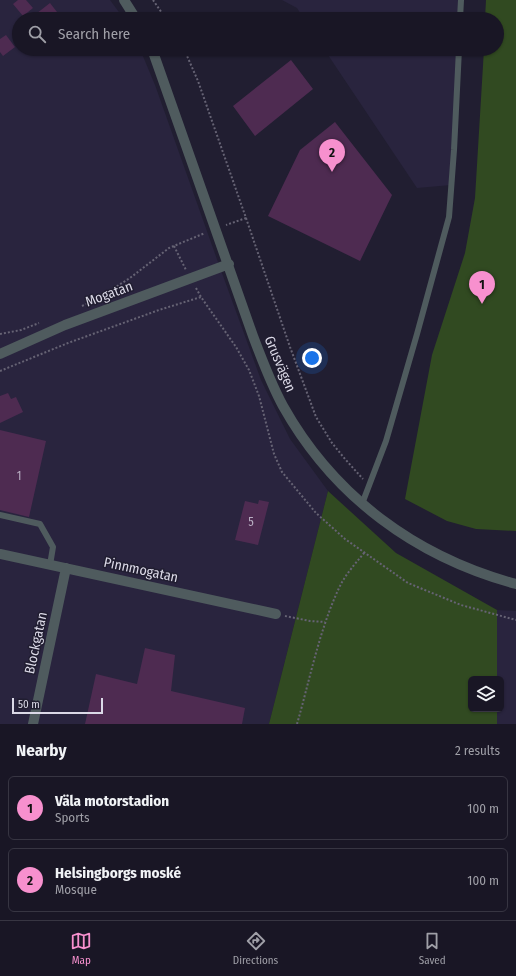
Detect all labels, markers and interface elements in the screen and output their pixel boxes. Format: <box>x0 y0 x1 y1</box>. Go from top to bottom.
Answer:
search box <box>12 12 504 56</box>
icon: search <box>26 23 48 45</box>
text: Search here <box>58 25 130 43</box>
pin: 2 <box>319 139 345 172</box>
pin: 1 <box>469 271 495 304</box>
street label: Mogatan <box>83 278 135 310</box>
street label: Grusvägen <box>261 333 299 395</box>
your location <box>302 348 322 368</box>
house number: 1 <box>17 469 21 483</box>
house number: 5 <box>248 515 254 529</box>
street label: Pinnmogatan <box>102 554 180 586</box>
street label: Blockgatan <box>21 610 51 676</box>
map controls <box>468 676 504 712</box>
button: layers <box>468 676 504 712</box>
scale bar <box>12 696 103 715</box>
text: 50 m <box>18 698 40 711</box>
text: Nearby <box>16 740 67 761</box>
text: 2 results <box>455 743 500 758</box>
text: Väla motorstadion <box>55 792 169 810</box>
text: 1 <box>27 801 33 816</box>
text: 100 m <box>467 801 499 816</box>
text: Sports <box>55 810 90 825</box>
text: Helsingborgs moské <box>55 864 181 882</box>
text: 2 <box>27 873 33 888</box>
text: 100 m <box>467 873 499 888</box>
text: Mosque <box>55 882 97 897</box>
tab: Map <box>70 930 92 967</box>
tab: Directions <box>233 930 278 967</box>
tab: Saved <box>419 930 446 967</box>

